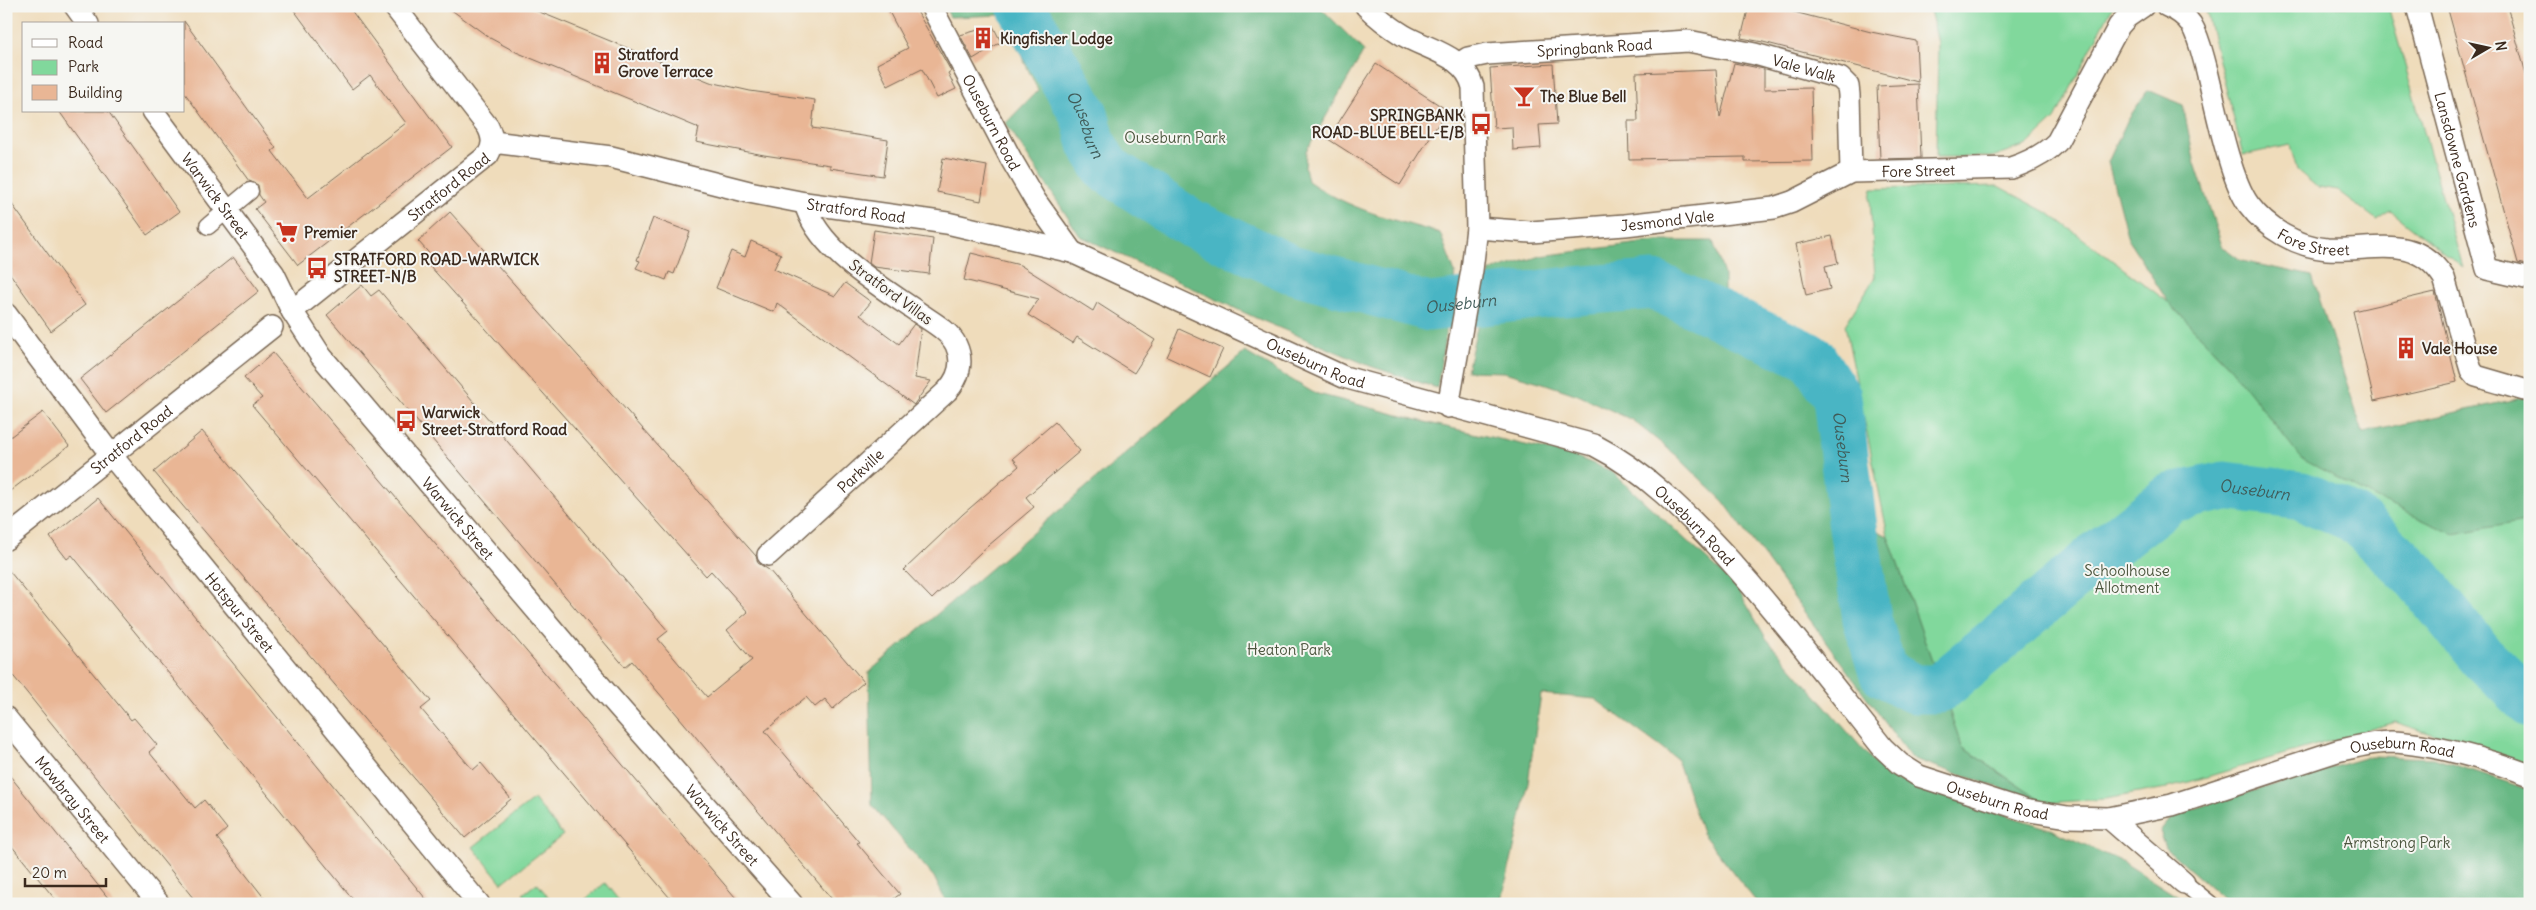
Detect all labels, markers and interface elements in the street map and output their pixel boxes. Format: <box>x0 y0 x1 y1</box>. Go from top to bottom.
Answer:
legend <box>22 22 185 112</box>
north arrow <box>2464 22 2514 72</box>
building icon: Kingfisher Lodge <box>970 25 996 51</box>
place label: Kingfisher Lodge <box>1000 29 1113 49</box>
text: Road <box>68 33 103 52</box>
street label: Springbank Road <box>1536 34 1653 60</box>
text: N <box>2491 40 2510 52</box>
place label: Stratford Grove Terrace <box>618 45 713 81</box>
building icon: Stratford Grove Terrace <box>589 50 615 76</box>
street label: Vale Walk <box>1770 50 1838 86</box>
text: Park <box>68 57 99 76</box>
street label: Ouseburn Road <box>959 71 1025 174</box>
text: Building <box>68 83 123 102</box>
bar icon: The Blue Bell <box>1511 83 1537 109</box>
water label: Ouseburn <box>1062 87 1108 162</box>
place label: The Blue Bell <box>1540 87 1626 106</box>
street label: Lansdowne Gardens <box>2431 90 2485 230</box>
place label: SPRINGBANK ROAD-BLUE BELL-E/B <box>1312 106 1465 142</box>
bus stop icon: SPRINGBANK ROAD-BLUE BELL-E/B <box>1468 111 1494 137</box>
park label: Ouseburn Park <box>1124 128 1226 147</box>
street label: Stratford Road <box>404 148 493 225</box>
street label: Warwick Street <box>178 149 254 242</box>
street label: Fore Street <box>1881 160 1956 181</box>
street label: Stratford Road <box>806 194 907 227</box>
street label: Jesmond Vale <box>1620 205 1715 235</box>
supermarket icon: Premier <box>274 219 300 245</box>
place label: Premier <box>304 223 358 242</box>
street label: Fore Street <box>2274 224 2350 259</box>
place label: STRATFORD ROAD-WARWICK STREET-N/B <box>334 250 540 286</box>
bus stop icon: STRATFORD ROAD-WARWICK STREET-N/B <box>304 255 330 281</box>
street label: Stratford Villas <box>845 255 937 329</box>
water label: Ouseburn <box>1424 289 1498 317</box>
street label: Ouseburn Road <box>1263 333 1367 392</box>
building icon: Vale House <box>2393 335 2419 361</box>
place label: Vale House <box>2422 339 2497 358</box>
street label: Stratford Road <box>86 401 176 478</box>
place label: Warwick Street-Stratford Road <box>422 403 567 439</box>
bus stop icon: Warwick Street-Stratford Road <box>393 408 419 434</box>
water label: Ouseburn <box>1829 410 1857 484</box>
street label: Parkville <box>833 444 887 497</box>
street label: Warwick Street <box>418 473 498 563</box>
water label: Ouseburn <box>2217 475 2292 504</box>
street label: Ouseburn Road <box>1651 481 1739 569</box>
park label: Schoolhouse Allotment <box>2084 561 2170 597</box>
street label: Hotspur Street <box>201 568 278 656</box>
park label: Heaton Park <box>1247 640 1331 659</box>
street label: Ouseburn Road <box>2348 732 2457 761</box>
street label: Mowbray Street <box>31 752 114 847</box>
street label: Ouseburn Road <box>1944 776 2050 823</box>
street label: Warwick Street <box>682 780 763 869</box>
park label: Armstrong Park <box>2344 833 2451 852</box>
scale bar <box>25 855 106 887</box>
text: 20 m <box>32 863 67 882</box>

